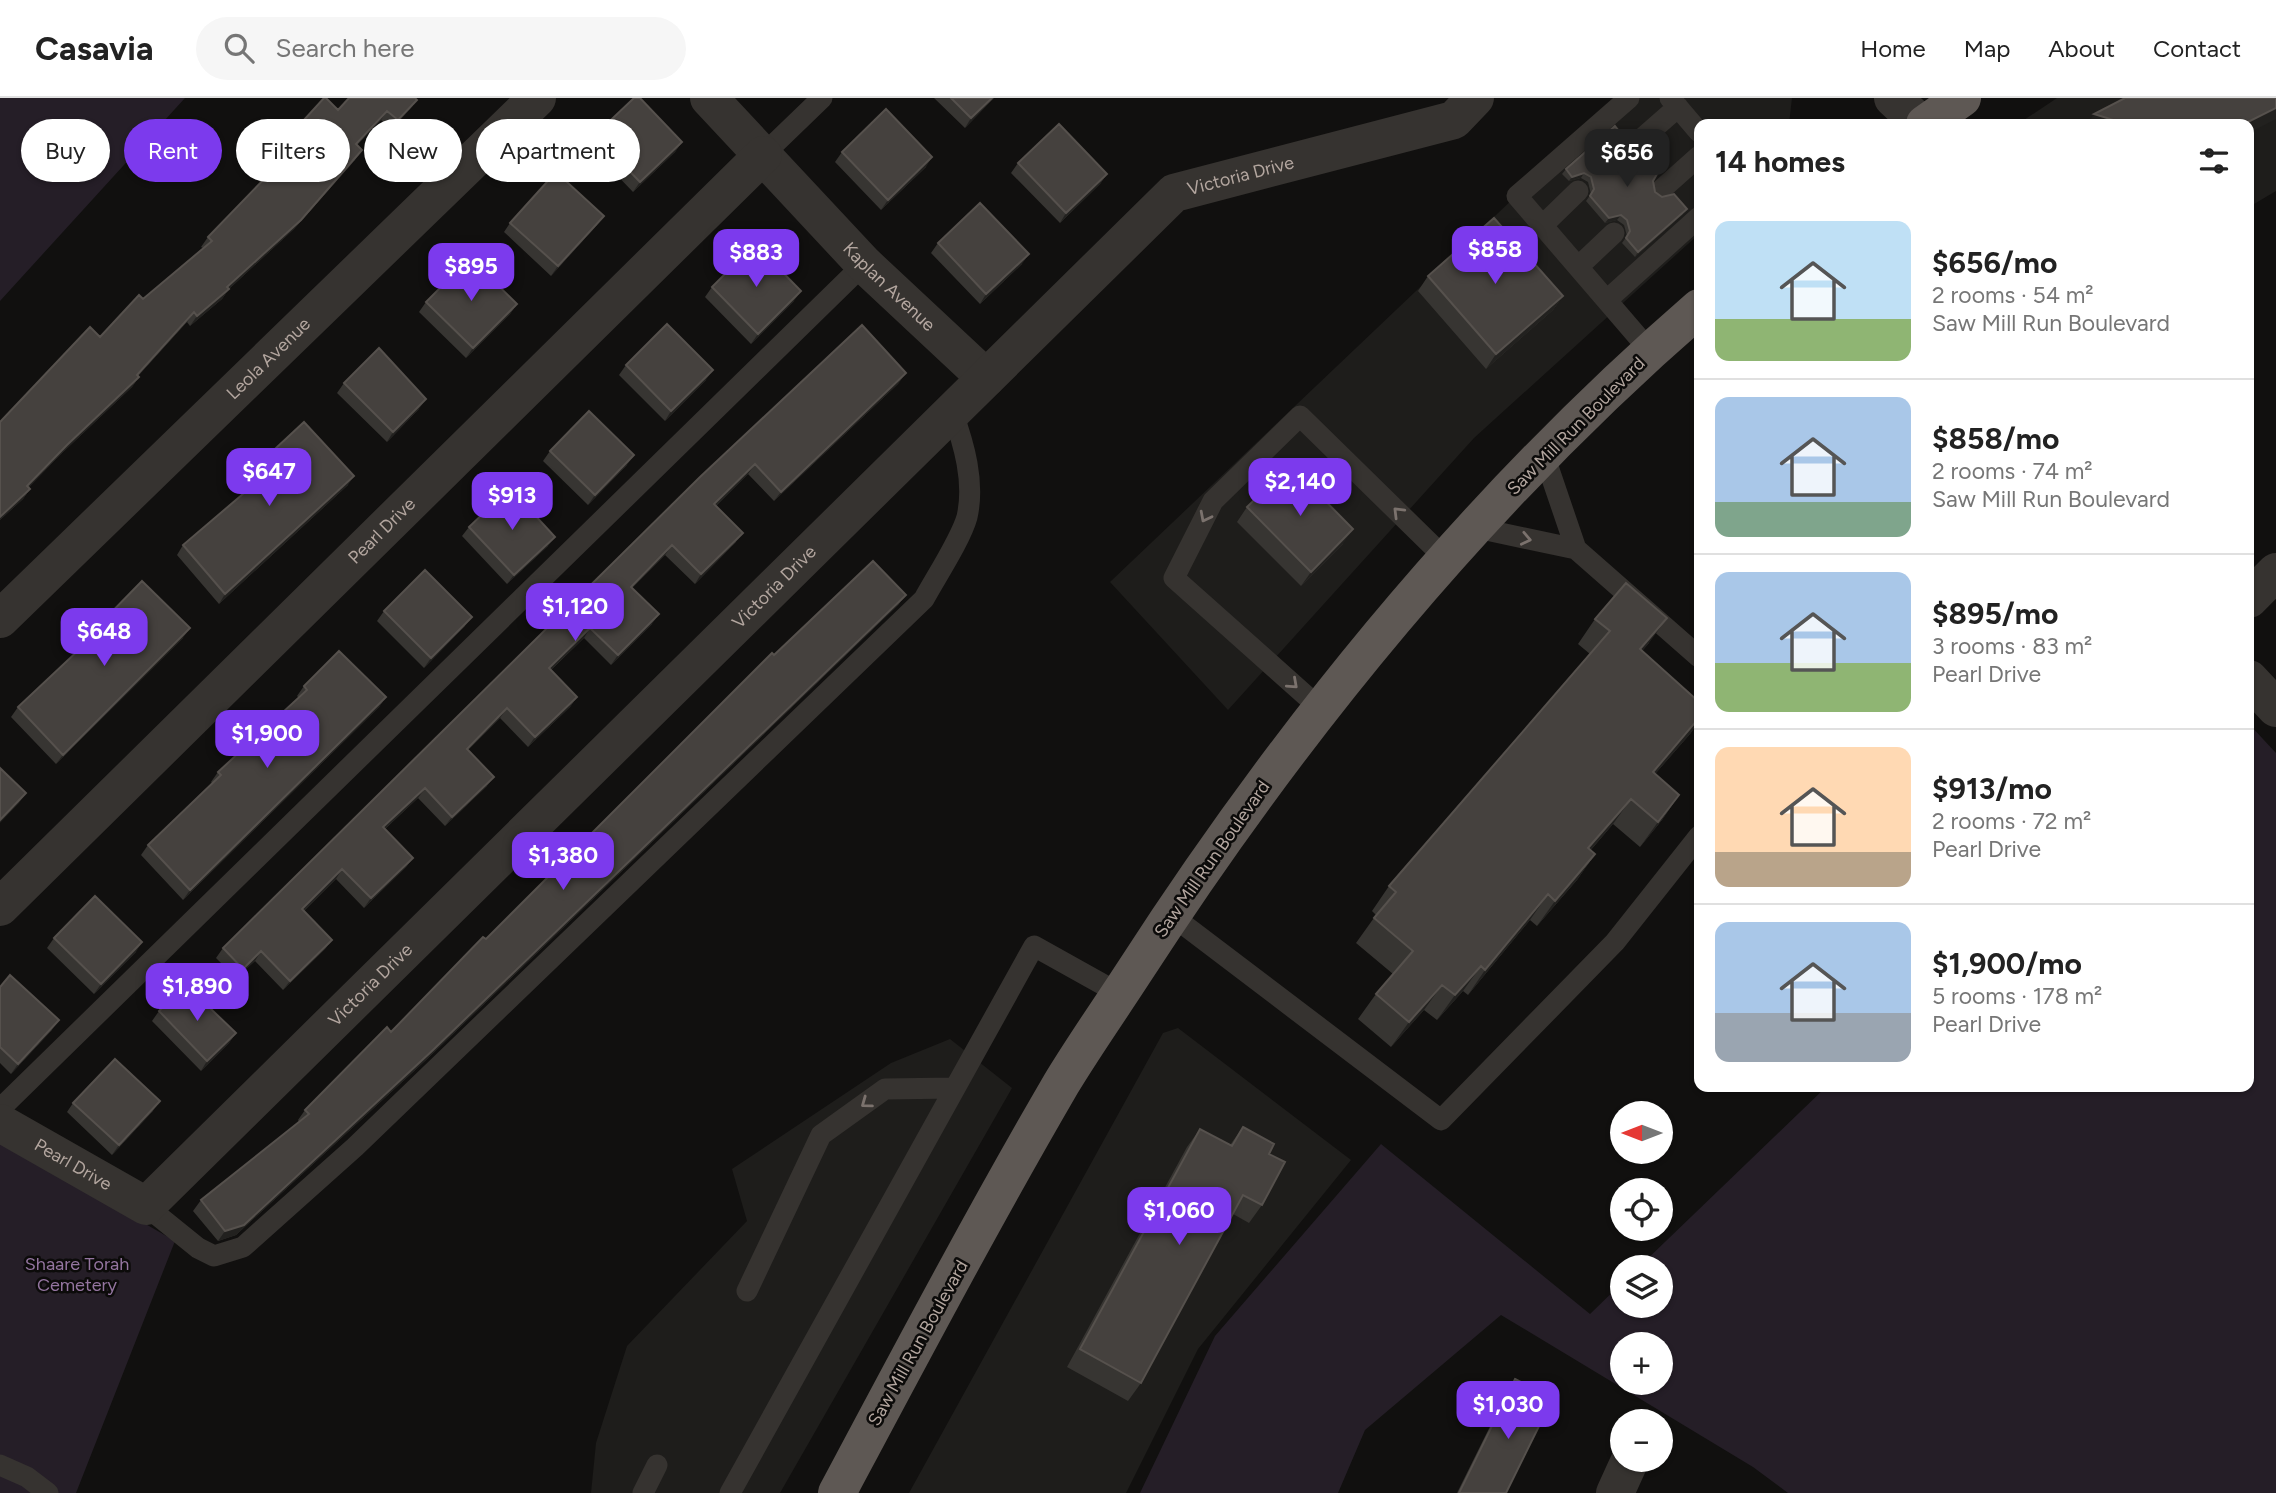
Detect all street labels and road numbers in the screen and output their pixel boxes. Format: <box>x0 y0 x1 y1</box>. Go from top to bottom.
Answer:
street label: Victoria Drive <box>1185 151 1296 200</box>
street label: Kaplan Avenue <box>838 238 940 336</box>
street label: Leola Avenue <box>222 313 315 404</box>
street label: Saw Mill Run Boulevard <box>1502 352 1650 500</box>
street label: Pearl Drive <box>344 493 420 569</box>
street label: Victoria Drive <box>728 541 821 633</box>
street label: Saw Mill Run Boulevard <box>1150 776 1274 942</box>
street label: Victoria Drive <box>324 939 417 1031</box>
street label: Pearl Drive <box>30 1134 116 1195</box>
street label: Saw Mill Run Boulevard <box>863 1256 973 1430</box>

